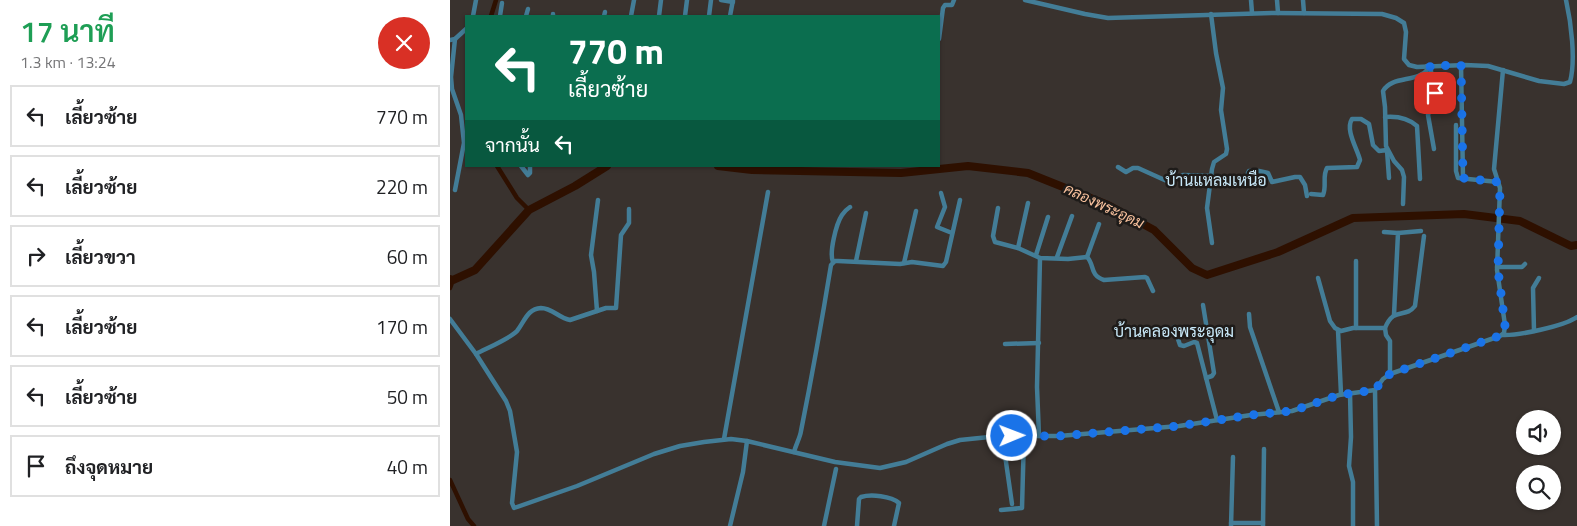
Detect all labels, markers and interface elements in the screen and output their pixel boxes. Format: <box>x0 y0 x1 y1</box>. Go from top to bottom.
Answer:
text: 17 นาที <box>20 8 115 54</box>
button: close <box>378 17 430 69</box>
text: 770 m <box>568 24 664 78</box>
icon: left <box>485 35 550 100</box>
text: 1.3 km · 13:24 <box>20 50 116 74</box>
text: เลี้ยวซ้าย <box>568 72 648 106</box>
pin <box>1414 72 1456 114</box>
icon: arrive <box>1421 79 1449 107</box>
icon: left <box>22 102 50 130</box>
text: เลี้ยวซ้าย <box>65 102 137 131</box>
text: 770 m <box>376 102 428 131</box>
text: จากนั้น <box>485 130 540 159</box>
icon: left <box>550 130 578 158</box>
district label: บ้านแหลมเหนือ <box>1165 168 1267 192</box>
icon: left <box>22 172 50 200</box>
text: เลี้ยวซ้าย <box>65 172 137 201</box>
text: 220 m <box>376 172 428 201</box>
water label: คลองพระอุดม <box>1060 177 1148 234</box>
icon: right <box>22 242 50 270</box>
text: เลี้ยวขวา <box>65 242 136 271</box>
text: 60 m <box>387 242 428 271</box>
icon: left <box>22 312 50 340</box>
text: เลี้ยวซ้าย <box>65 312 137 341</box>
text: 170 m <box>376 312 428 341</box>
district label: บ้านคลองพระอุดม <box>1114 319 1234 343</box>
icon: left <box>22 382 50 410</box>
text: เลี้ยวซ้าย <box>65 382 137 411</box>
text: 50 m <box>387 382 428 411</box>
position arrow <box>985 409 1037 461</box>
map controls <box>1516 410 1561 510</box>
button: sound <box>1516 410 1561 455</box>
icon: arrive <box>22 452 50 480</box>
text: ถึงจุดหมาย <box>65 452 153 481</box>
text: 40 m <box>387 452 428 481</box>
button: search <box>1516 465 1561 510</box>

